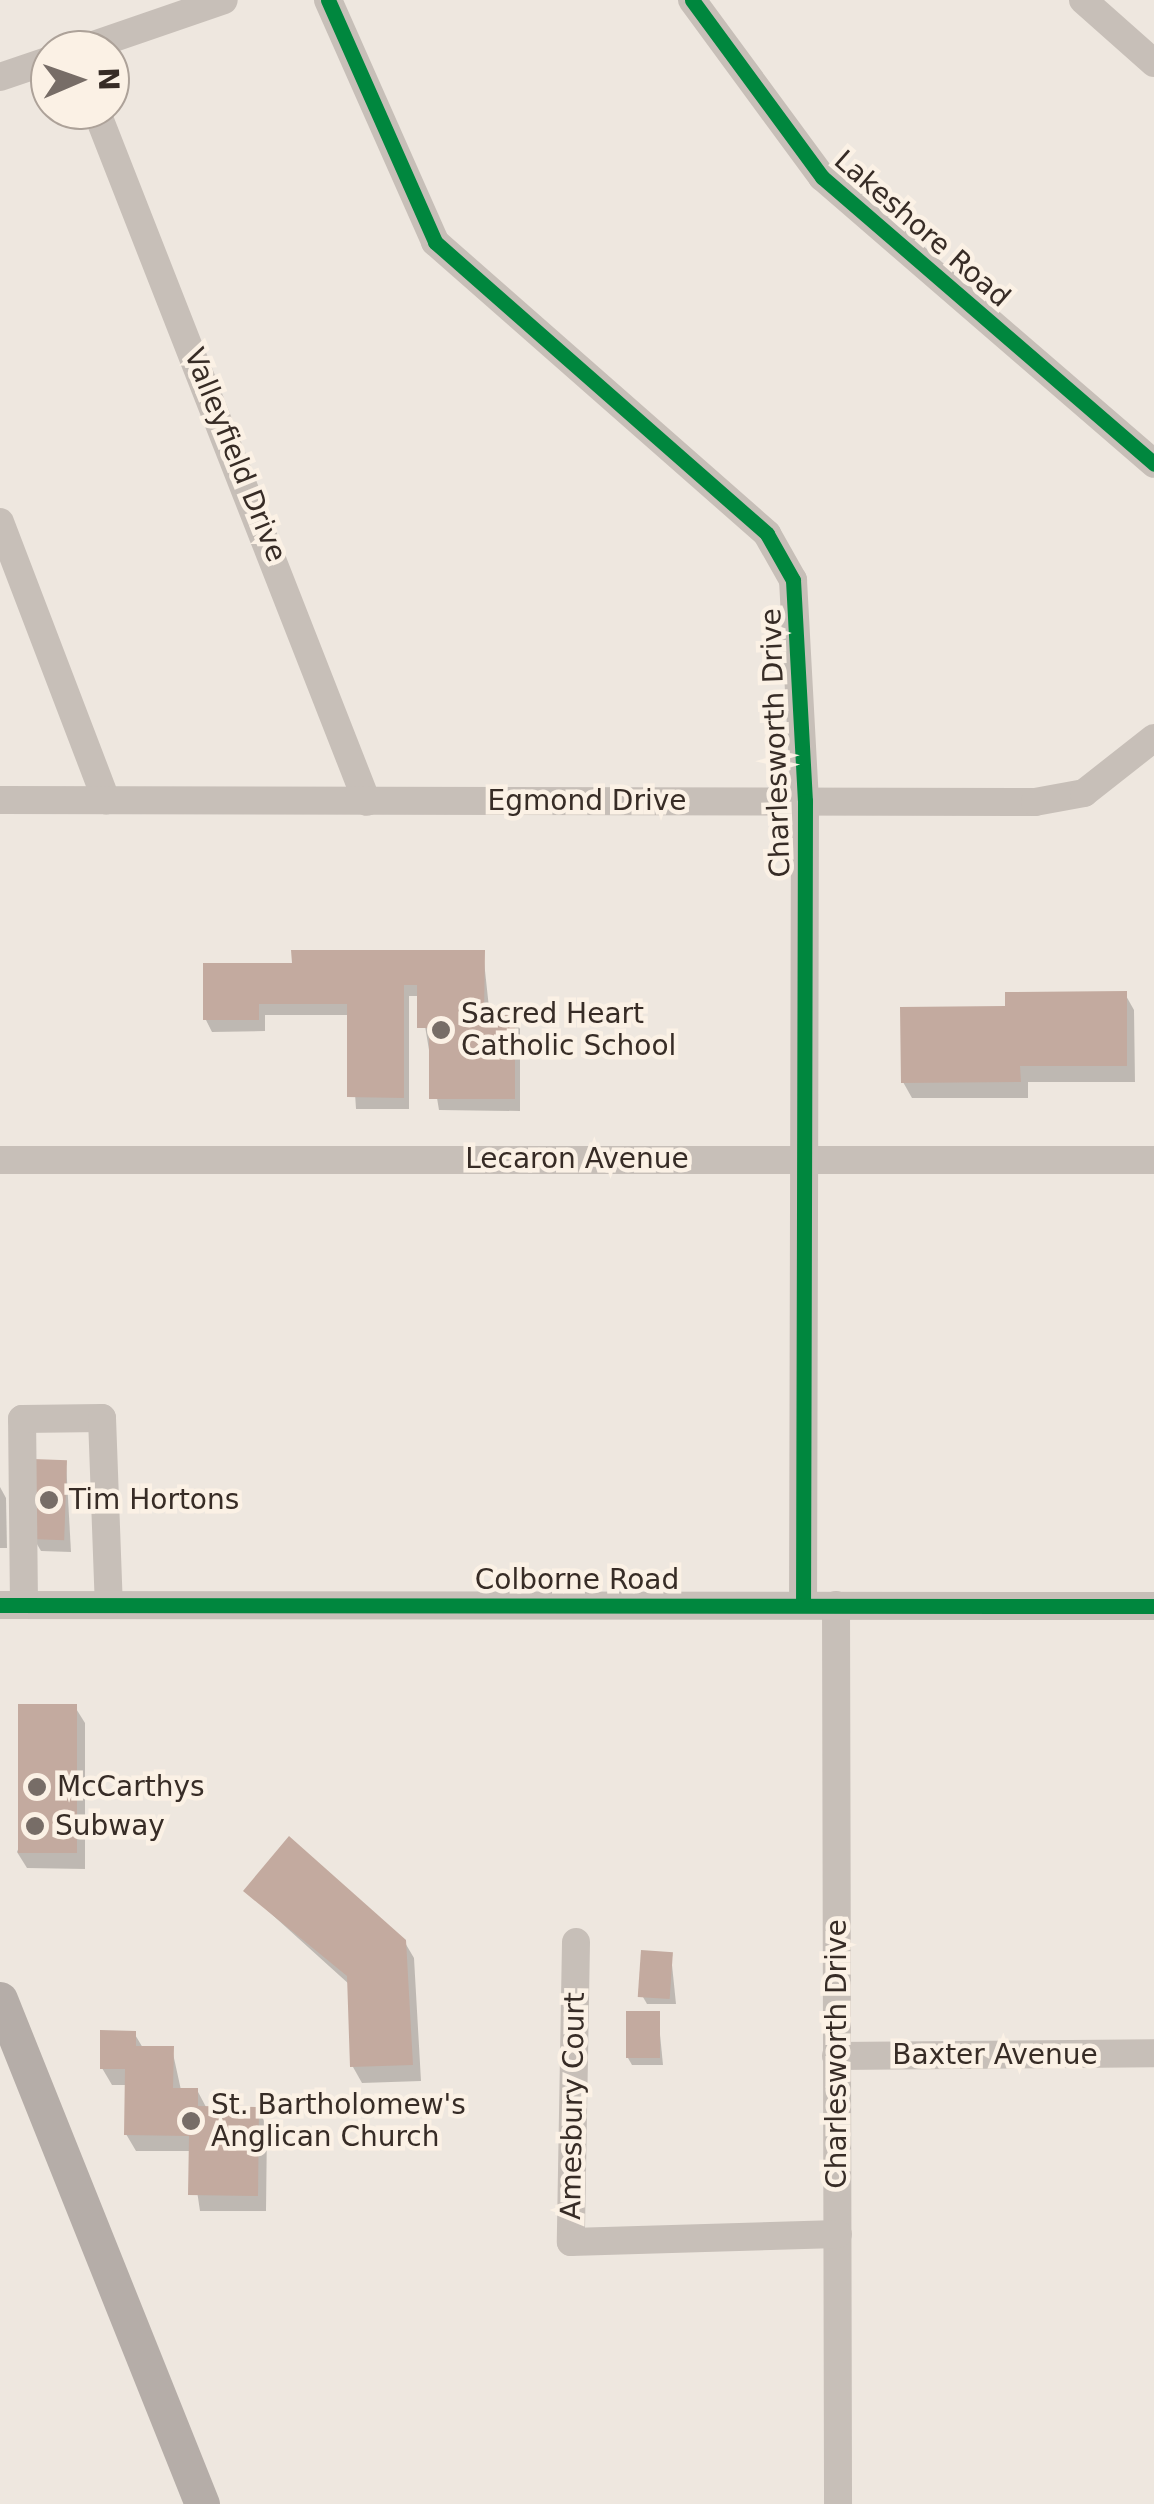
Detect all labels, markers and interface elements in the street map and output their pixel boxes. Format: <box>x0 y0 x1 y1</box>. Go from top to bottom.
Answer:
north arrow <box>30 30 130 130</box>
text: N <box>92 67 125 91</box>
street label: Lakeshore Road <box>827 144 1017 314</box>
street label: Valleyfield Drive <box>177 343 293 567</box>
street label: Charlesworth Drive <box>755 608 797 878</box>
street label: Egmond Drive <box>488 784 686 818</box>
place label: Sacred Heart Catholic School <box>461 997 676 1063</box>
marker: Sacred Heart Catholic School <box>430 1019 452 1041</box>
street label: Lecaron Avenue <box>465 1142 689 1176</box>
place label: Tim Hortons <box>69 1483 239 1517</box>
marker: Tim Hortons <box>38 1489 60 1511</box>
street label: Colborne Road <box>475 1563 679 1597</box>
place label: McCarthys <box>57 1770 205 1804</box>
marker: McCarthys <box>26 1776 48 1798</box>
place label: Subway <box>55 1809 165 1843</box>
marker: Subway <box>24 1815 46 1837</box>
street label: Charlesworth Drive <box>820 1919 854 2189</box>
street label: Amesbury Court <box>554 1992 592 2220</box>
street label: Baxter Avenue <box>892 2038 1098 2072</box>
place label: St. Bartholomew's Anglican Church <box>211 2088 466 2154</box>
marker: St. Bartholomew's Anglican Church <box>180 2110 202 2132</box>

